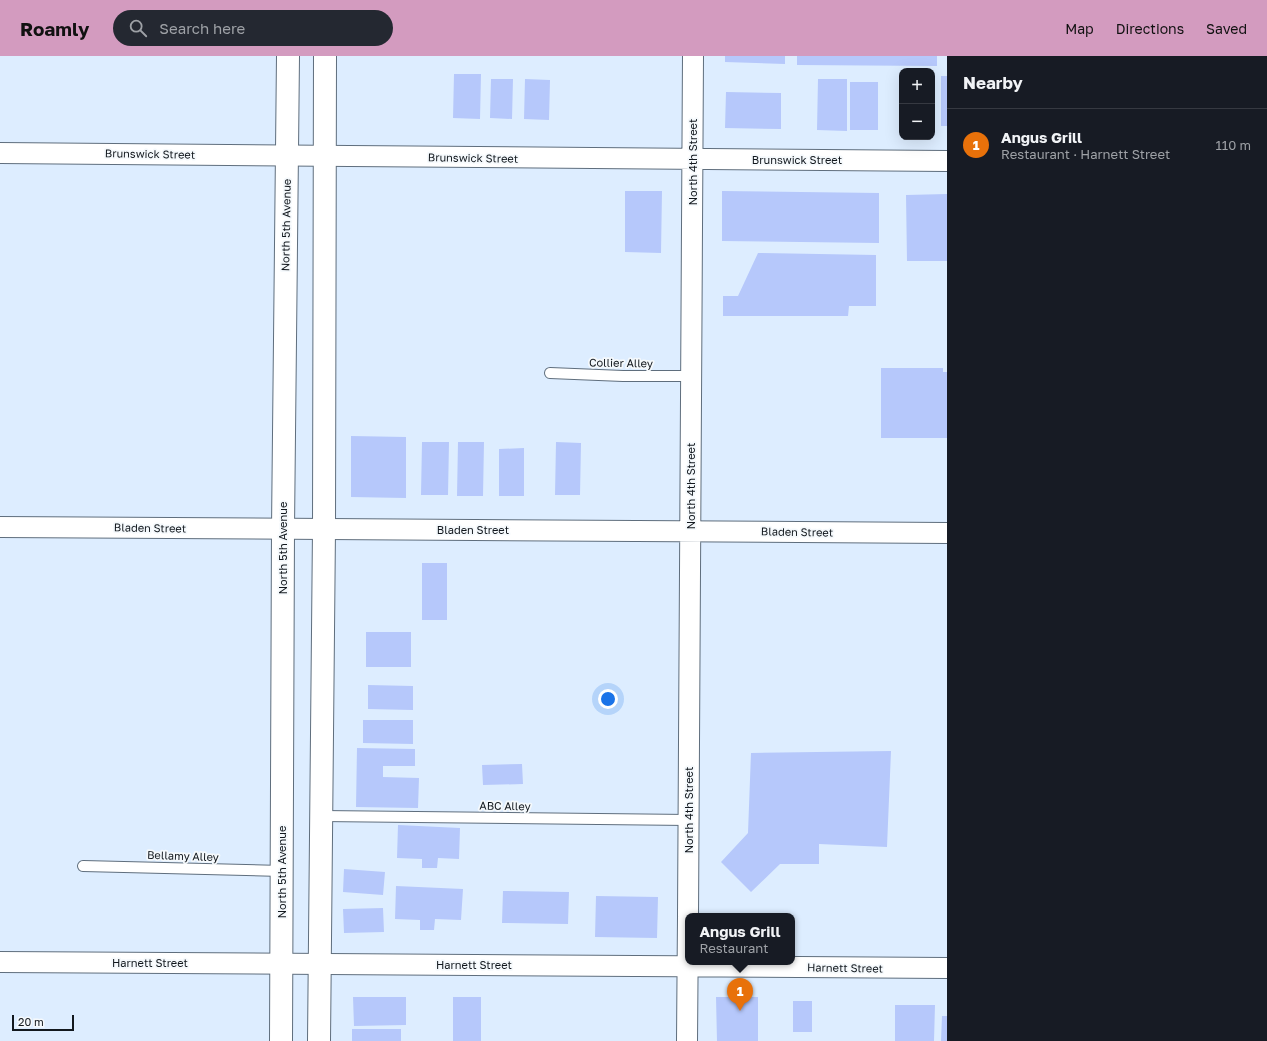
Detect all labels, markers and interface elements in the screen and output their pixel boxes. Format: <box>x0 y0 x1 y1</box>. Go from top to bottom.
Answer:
search box <box>113 10 393 46</box>
text: Roamly <box>20 17 89 40</box>
icon: search <box>127 17 149 39</box>
text: Search here <box>159 19 245 37</box>
text: Map <box>1065 20 1094 37</box>
text: Directions <box>1116 20 1184 37</box>
text: Saved <box>1206 20 1247 37</box>
map controls <box>899 68 935 140</box>
button: + <box>899 68 935 104</box>
text: Nearby <box>963 72 1023 93</box>
button: − <box>899 104 935 140</box>
street label: North 4th Street <box>686 119 699 205</box>
text: Angus Grill <box>1001 128 1082 146</box>
text: 1 <box>973 137 979 153</box>
text: 110 m <box>1216 137 1251 153</box>
street label: Brunswick Street <box>105 146 195 161</box>
text: Restaurant · Harnett Street <box>1001 146 1170 162</box>
street label: Brunswick Street <box>428 150 518 165</box>
street label: Brunswick Street <box>752 153 842 166</box>
street label: North 5th Avenue <box>278 179 293 271</box>
street label: Collier Alley <box>589 355 653 370</box>
street label: North 4th Street <box>684 443 697 529</box>
street label: North 5th Avenue <box>276 502 289 594</box>
street label: Bladen Street <box>114 520 186 535</box>
street label: Bladen Street <box>437 523 509 536</box>
street label: Bladen Street <box>761 524 833 539</box>
your location <box>598 689 618 709</box>
street label: North 4th Street <box>682 767 695 853</box>
street label: ABC Alley <box>479 799 531 812</box>
street label: North 5th Avenue <box>275 826 288 918</box>
street label: Bellamy Alley <box>147 848 219 863</box>
popup <box>685 913 795 965</box>
text: Angus Grill <box>699 922 781 940</box>
text: Restaurant <box>699 940 768 956</box>
street label: Harnett Street <box>112 956 188 969</box>
street label: Harnett Street <box>436 958 512 971</box>
street label: Harnett Street <box>807 960 883 975</box>
pin: 1 <box>727 978 753 1011</box>
scale bar <box>12 1013 74 1032</box>
text: 20 m <box>18 1015 44 1028</box>

